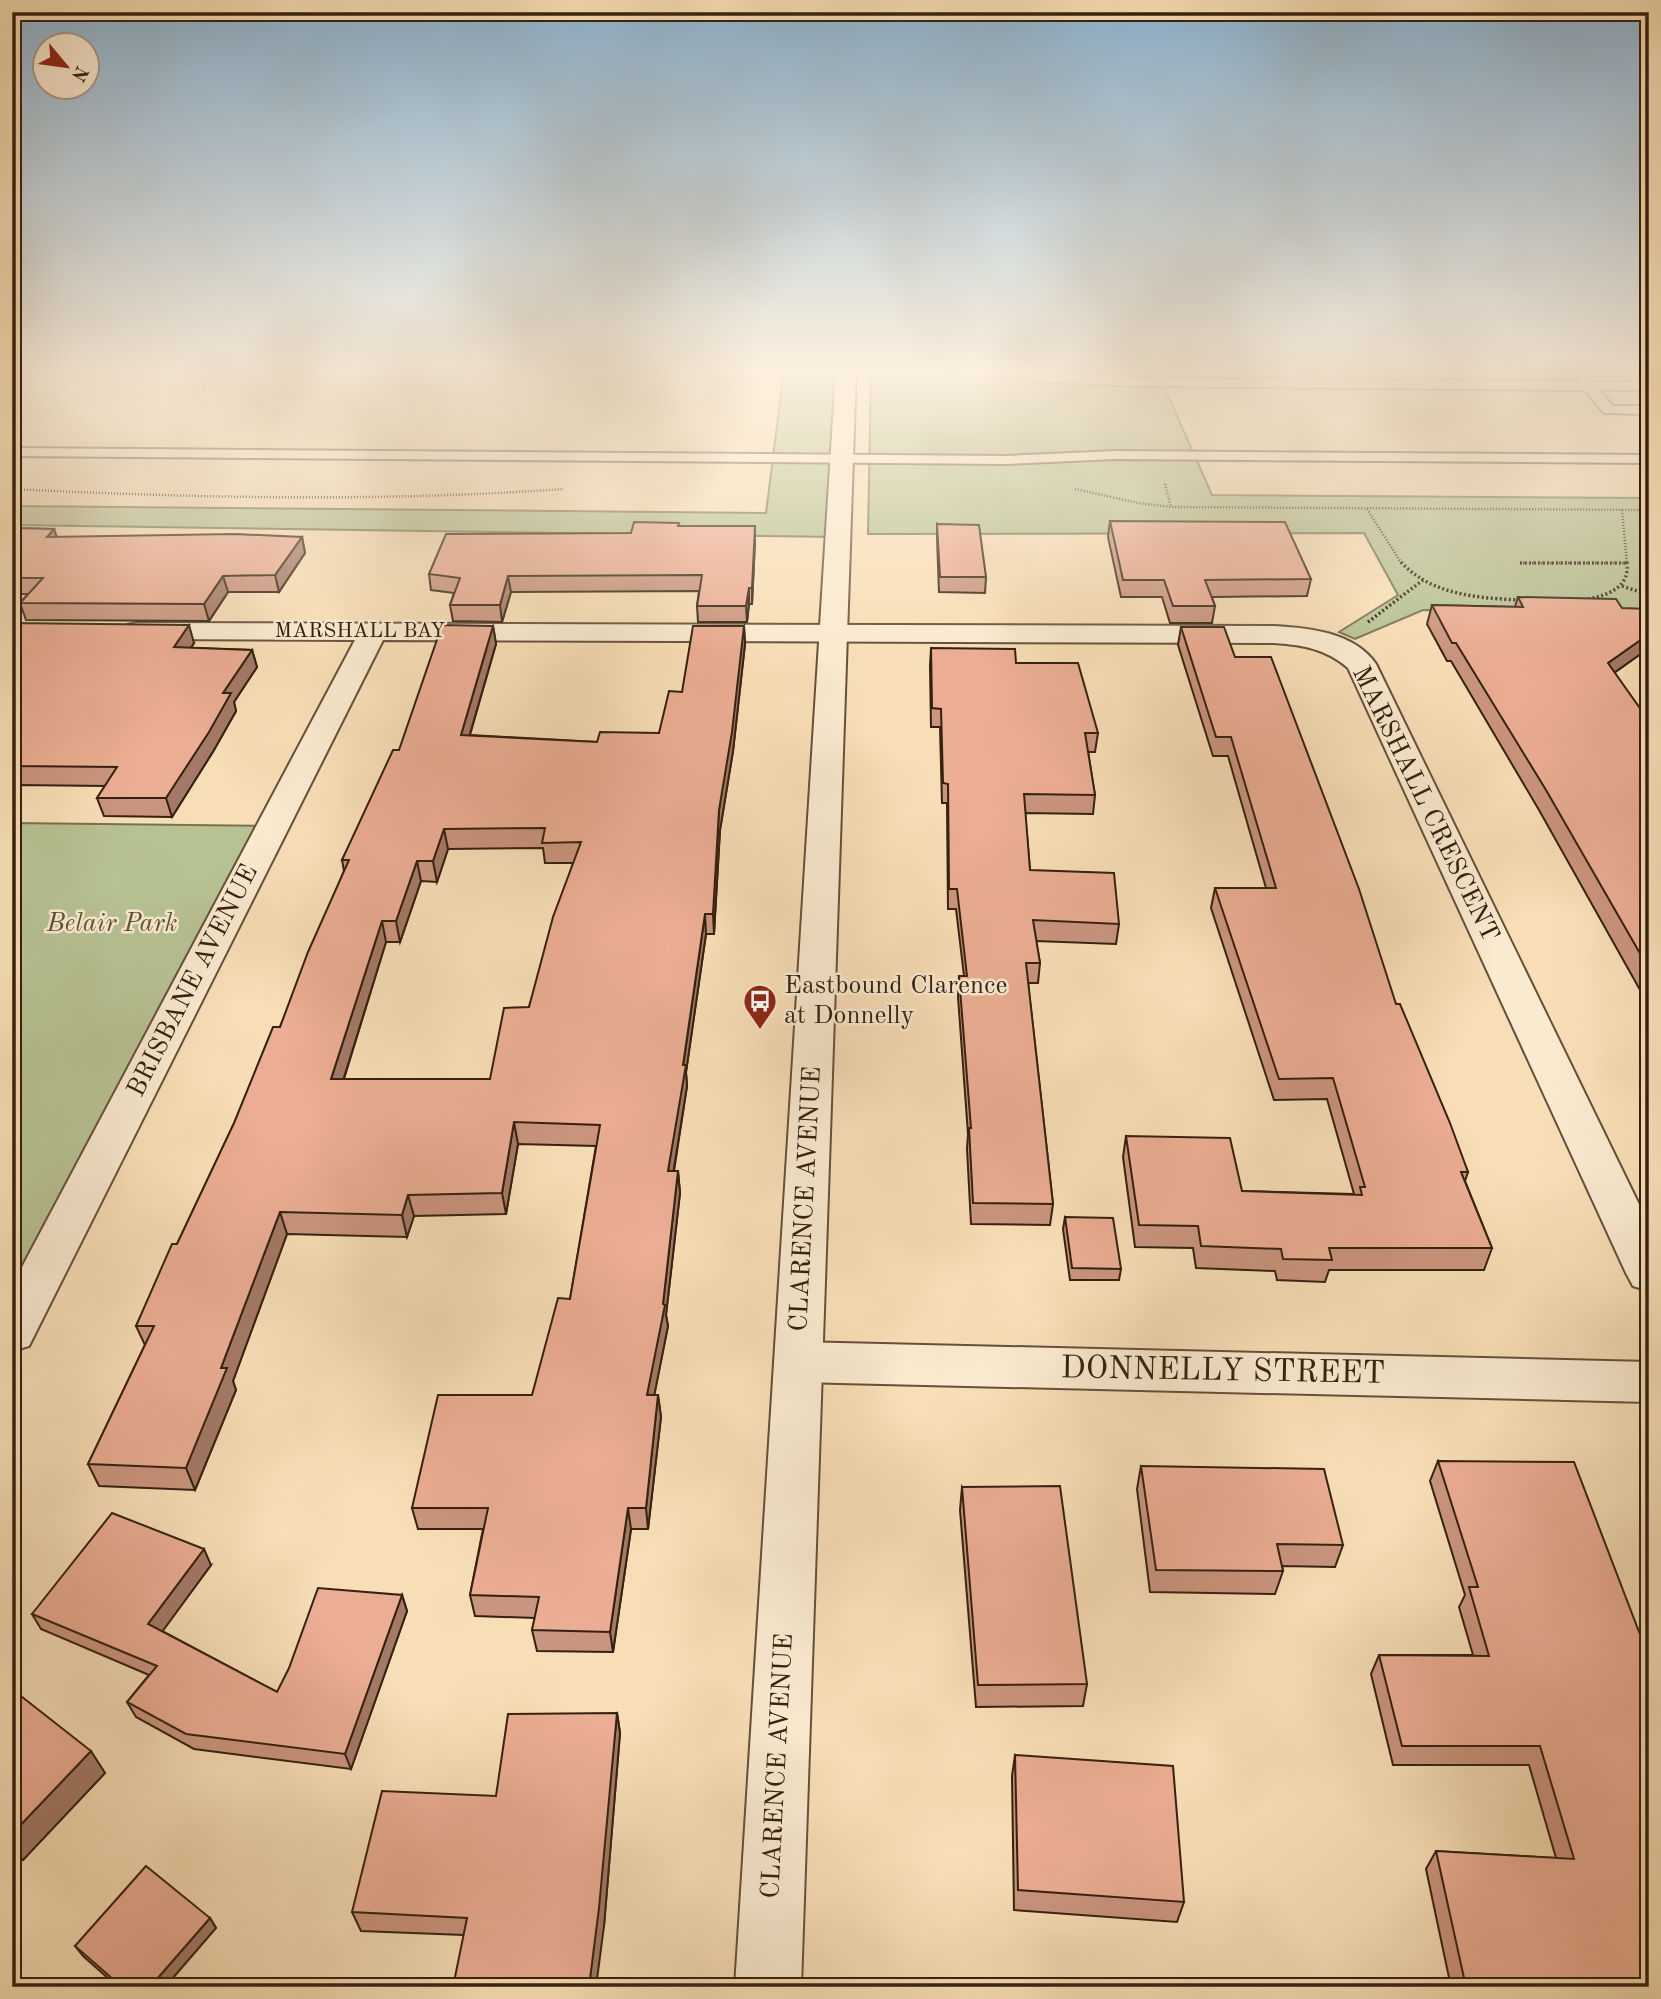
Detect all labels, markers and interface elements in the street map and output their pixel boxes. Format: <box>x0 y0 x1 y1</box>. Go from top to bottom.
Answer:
north arrow <box>32 32 102 102</box>
text: N <box>67 62 91 84</box>
street label: MARSHALL BAY <box>275 621 445 642</box>
street label: MARSHALL CRESCENT <box>1347 662 1503 946</box>
street label: BRISBANE AVENUE <box>123 861 263 1101</box>
park label: Belair Park <box>46 911 177 937</box>
place label: Eastbound Clarence at Donnelly <box>784 973 1007 1029</box>
bus stop icon: Eastbound Clarence at Donnelly <box>741 982 779 1031</box>
street label: CLARENCE AVENUE <box>786 1066 826 1332</box>
street label: DONNELLY STREET <box>1060 1353 1386 1391</box>
street label: CLARENCE AVENUE <box>758 1633 798 1899</box>

